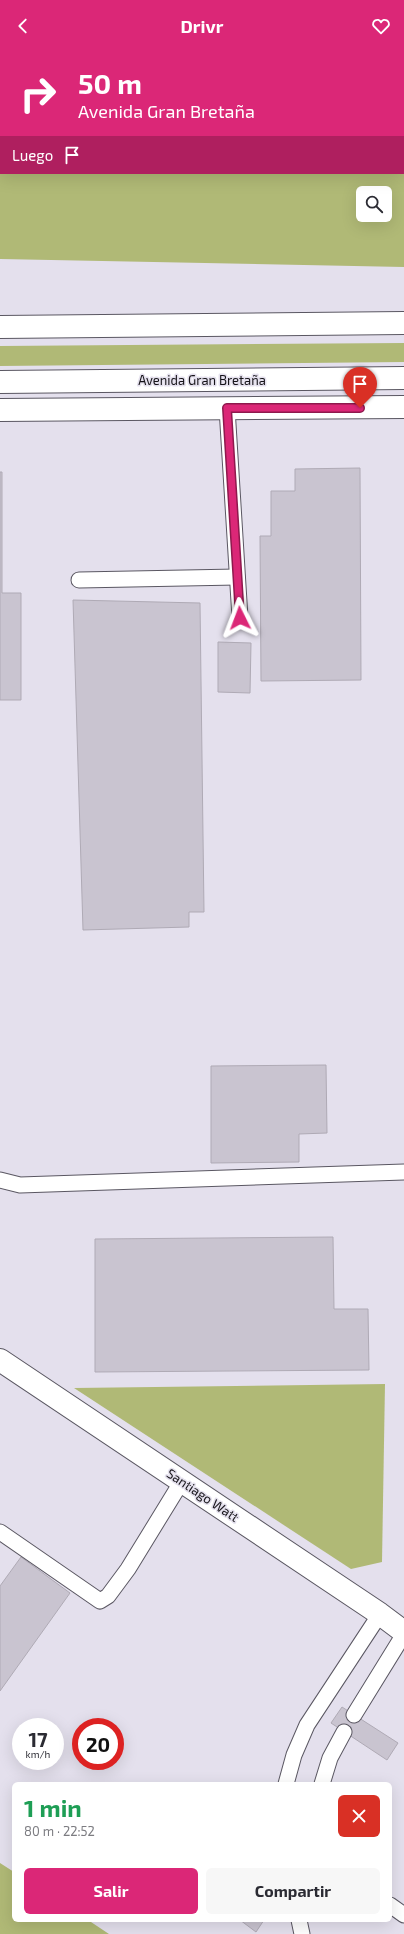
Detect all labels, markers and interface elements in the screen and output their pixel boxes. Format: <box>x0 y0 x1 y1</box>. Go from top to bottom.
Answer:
icon: back <box>12 15 34 37</box>
text: Drivr <box>181 15 223 37</box>
icon: heart <box>370 15 392 37</box>
text: 50 m <box>78 66 142 100</box>
icon: right <box>12 68 64 120</box>
text: Avenida Gran Bretaña <box>78 100 255 122</box>
icon: arrive <box>61 144 83 166</box>
text: Luego <box>12 146 53 164</box>
map controls <box>356 186 392 222</box>
button: search <box>356 186 392 222</box>
pin <box>343 367 377 408</box>
street label: Avenida Gran Bretaña <box>138 372 266 388</box>
icon: arrive <box>349 373 371 395</box>
position arrow <box>219 597 261 639</box>
street label: Santiago Watt <box>164 1465 242 1525</box>
speed limit sign: 20 <box>72 1718 124 1770</box>
text: 17 <box>28 1727 48 1751</box>
text: km/h <box>26 1748 50 1760</box>
text: 1 min <box>24 1793 82 1822</box>
button: close <box>338 1795 380 1837</box>
text: 80 m · 22:52 <box>24 1823 95 1839</box>
button: Salir <box>24 1868 198 1914</box>
button: Compartir <box>206 1868 380 1914</box>

